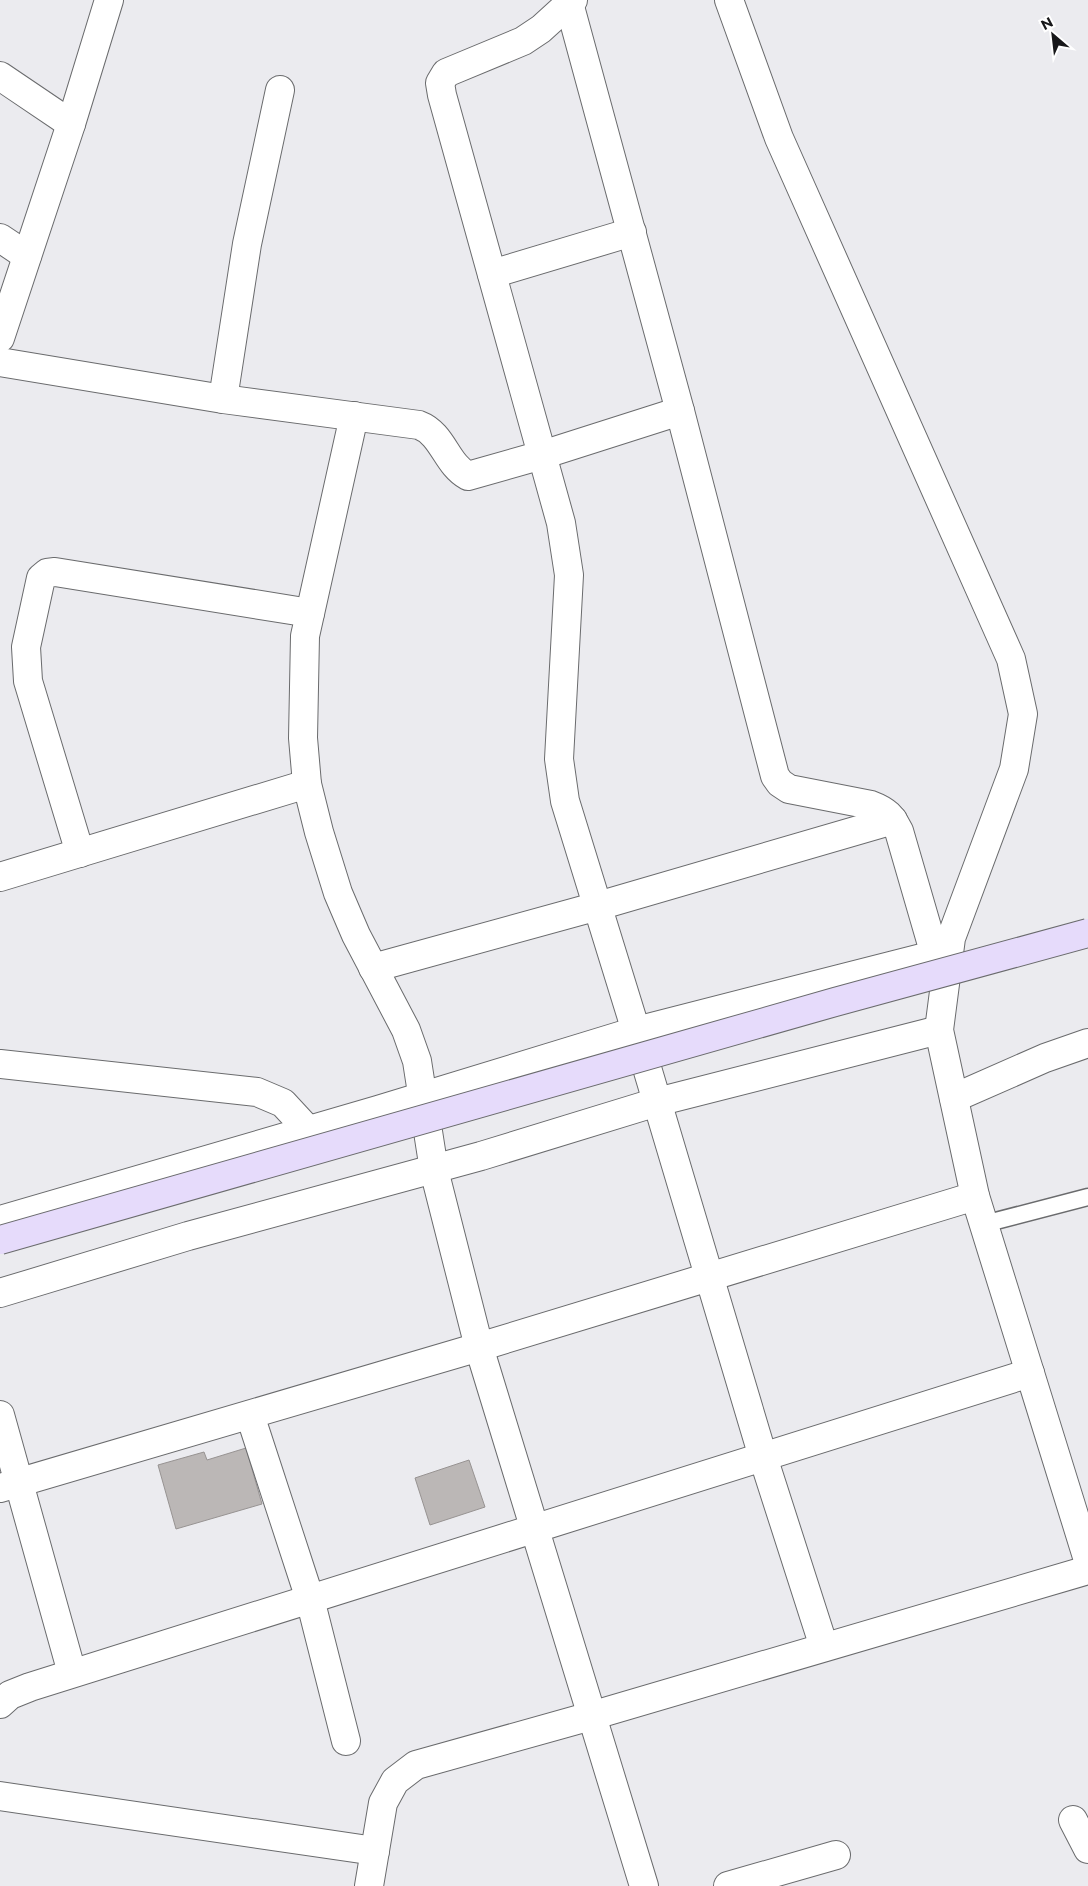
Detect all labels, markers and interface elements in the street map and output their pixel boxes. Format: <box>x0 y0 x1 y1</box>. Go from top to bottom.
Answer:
north arrow <box>1028 10 1078 60</box>
text: N <box>1038 13 1056 34</box>

